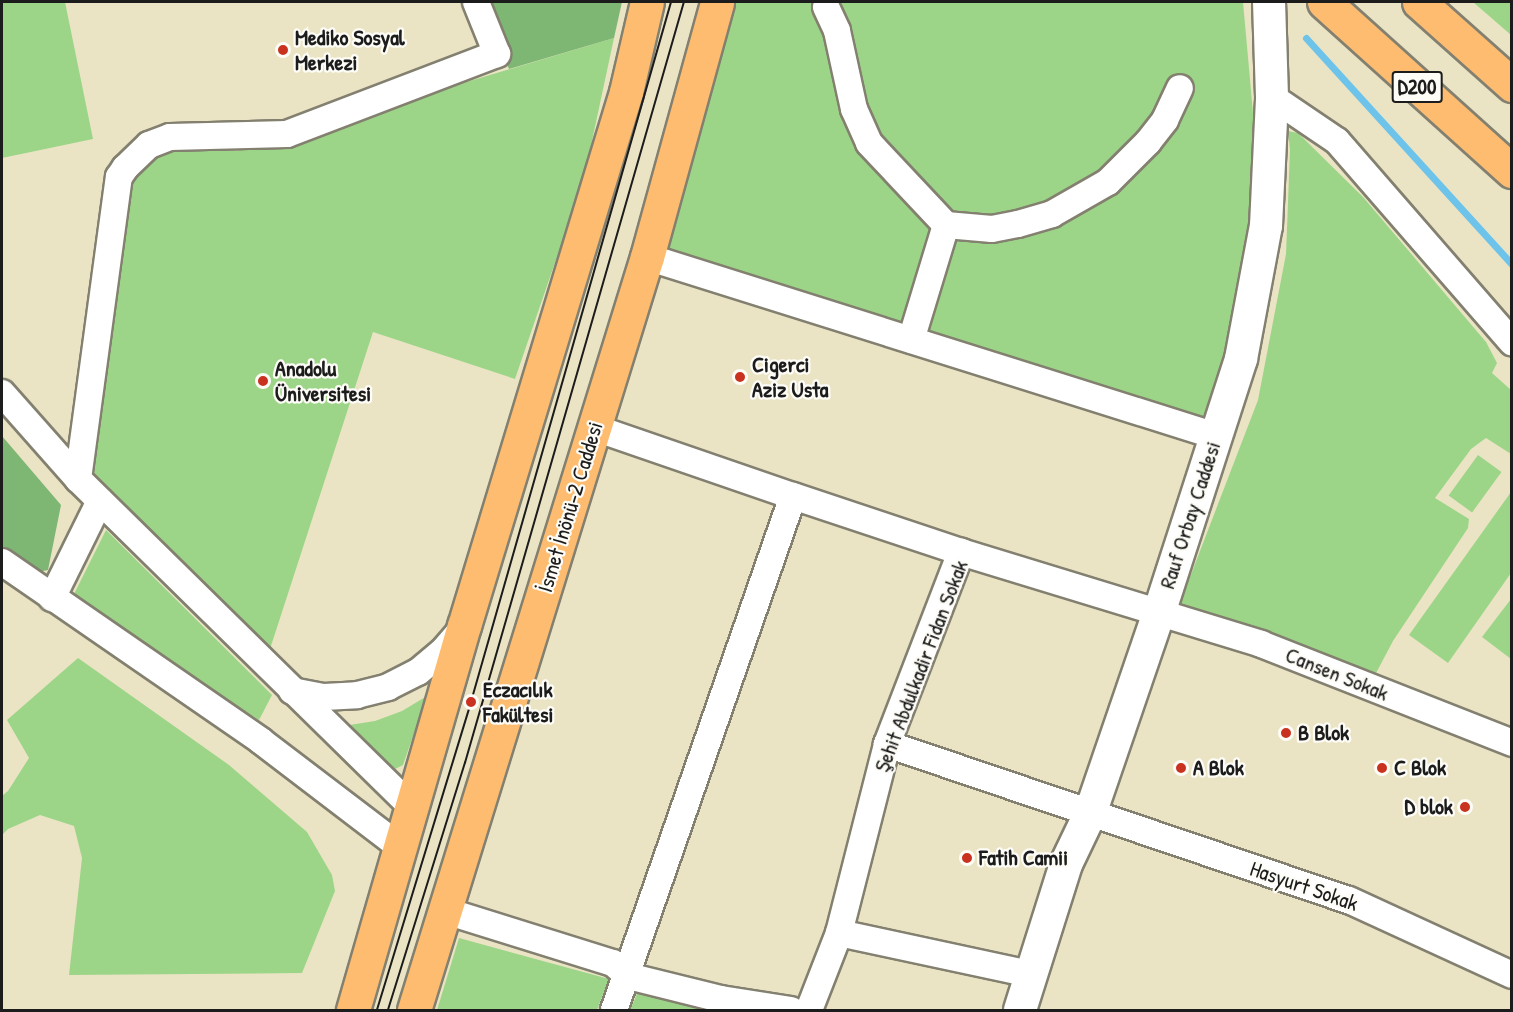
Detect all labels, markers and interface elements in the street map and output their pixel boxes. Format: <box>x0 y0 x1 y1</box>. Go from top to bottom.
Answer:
place label: Mediko Sosyal Merkezi <box>295 24 405 76</box>
marker: Mediko Sosyal Merkezi <box>276 43 290 57</box>
road number: D200 <box>1392 69 1442 105</box>
place label: Cigerci Aziz Usta <box>752 351 828 402</box>
place label: Anadolu Üniversitesi <box>275 355 371 406</box>
marker: Cigerci Aziz Usta <box>733 370 747 384</box>
marker: Anadolu Üniversitesi <box>256 374 270 388</box>
street label: İsmet İnönü-2 Caddesi <box>532 419 608 595</box>
street label: Rauf Orbay Caddesi <box>1154 438 1226 592</box>
street label: Şehit Abdulkadir Fidan Sokak <box>868 556 974 776</box>
street label: Cansen Sokak <box>1282 641 1392 707</box>
place label: Eczacılık Fakültesi <box>483 676 553 728</box>
marker: Eczacılık Fakültesi <box>464 695 478 709</box>
place label: B Blok <box>1298 720 1349 746</box>
marker: B Blok <box>1279 726 1293 740</box>
place label: A Blok <box>1193 755 1244 781</box>
place label: C Blok <box>1394 755 1446 781</box>
marker: A Blok <box>1174 761 1188 775</box>
marker: C Blok <box>1375 761 1389 775</box>
place label: D blok <box>1405 794 1453 820</box>
marker: D blok <box>1458 800 1472 814</box>
place label: Fatih Camii <box>979 845 1068 871</box>
marker: Fatih Camii <box>960 851 974 865</box>
street label: Hasyurt Sokak <box>1247 855 1361 917</box>

